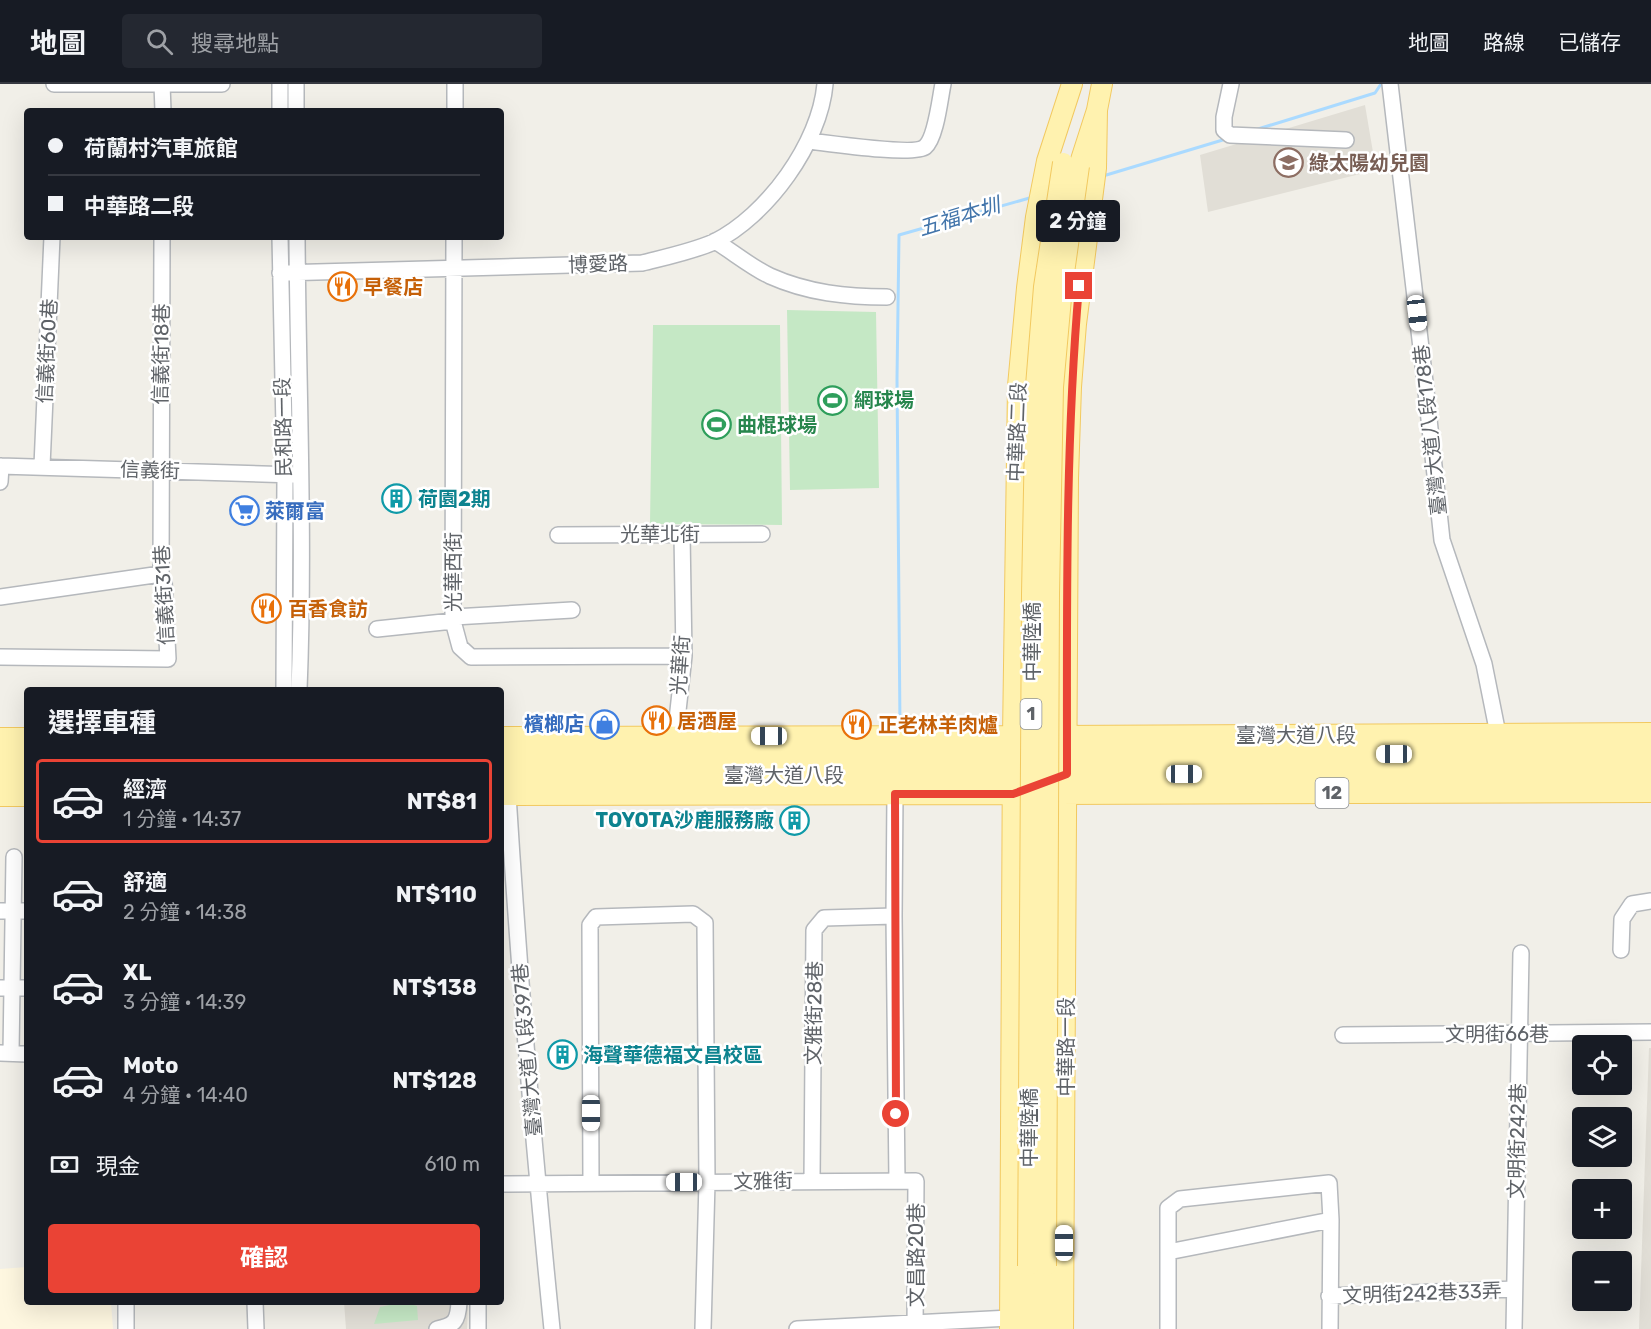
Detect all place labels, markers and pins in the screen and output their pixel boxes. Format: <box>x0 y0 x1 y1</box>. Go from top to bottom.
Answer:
school or university icon: 綠太陽幼兒園 <box>1272 147 1304 179</box>
place label: 綠太陽幼兒園 <box>1309 151 1429 175</box>
restaurant icon: 早餐店 <box>326 271 358 303</box>
place label: 早餐店 <box>363 275 423 299</box>
sports icon: 網球場 <box>817 384 849 416</box>
place label: 網球場 <box>854 388 914 412</box>
sports icon: 曲棍球場 <box>700 409 732 441</box>
place label: 曲棍球場 <box>737 413 817 437</box>
building icon: 荷園2期 <box>381 483 413 515</box>
place label: 荷園2期 <box>418 487 491 511</box>
supermarket icon: 萊爾富 <box>228 495 260 527</box>
place label: 萊爾富 <box>265 499 325 523</box>
restaurant icon: 百香食訪 <box>251 593 283 625</box>
place label: 百香食訪 <box>288 597 368 621</box>
restaurant icon: 居酒屋 <box>640 705 672 737</box>
shop icon: 檳榔店 <box>589 708 621 740</box>
place label: 居酒屋 <box>677 709 737 733</box>
restaurant icon: 正老林羊肉爐 <box>841 709 873 741</box>
place label: 檳榔店 <box>524 712 584 736</box>
place label: 正老林羊肉爐 <box>878 713 998 737</box>
building icon: TOYOTA沙鹿服務廠 <box>779 804 811 836</box>
place label: TOYOTA沙鹿服務廠 <box>596 808 774 832</box>
building icon: 海聲華德福文昌校區 <box>546 1039 578 1071</box>
place label: 海聲華德福文昌校區 <box>583 1043 763 1067</box>

